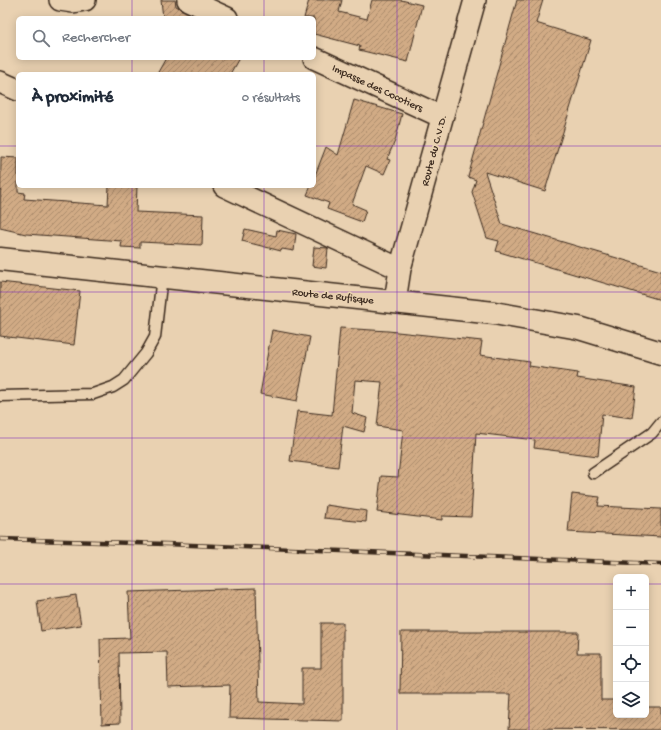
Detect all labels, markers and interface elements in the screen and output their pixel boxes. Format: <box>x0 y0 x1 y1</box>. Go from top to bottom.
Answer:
search box <box>16 16 316 60</box>
icon: search <box>30 27 52 49</box>
text: Rechercher <box>62 29 130 47</box>
street label: Impasse des Cocotiers <box>330 63 425 116</box>
text: À proximité <box>32 88 113 108</box>
text: 0 résultats <box>242 91 300 106</box>
street label: Route du C.V.D. <box>420 114 450 187</box>
street label: Route de Rufisque <box>291 286 375 307</box>
map controls <box>613 574 649 718</box>
button: + <box>613 574 649 610</box>
button: − <box>613 610 649 646</box>
button: locate <box>613 646 649 682</box>
button: layers <box>613 682 649 718</box>

